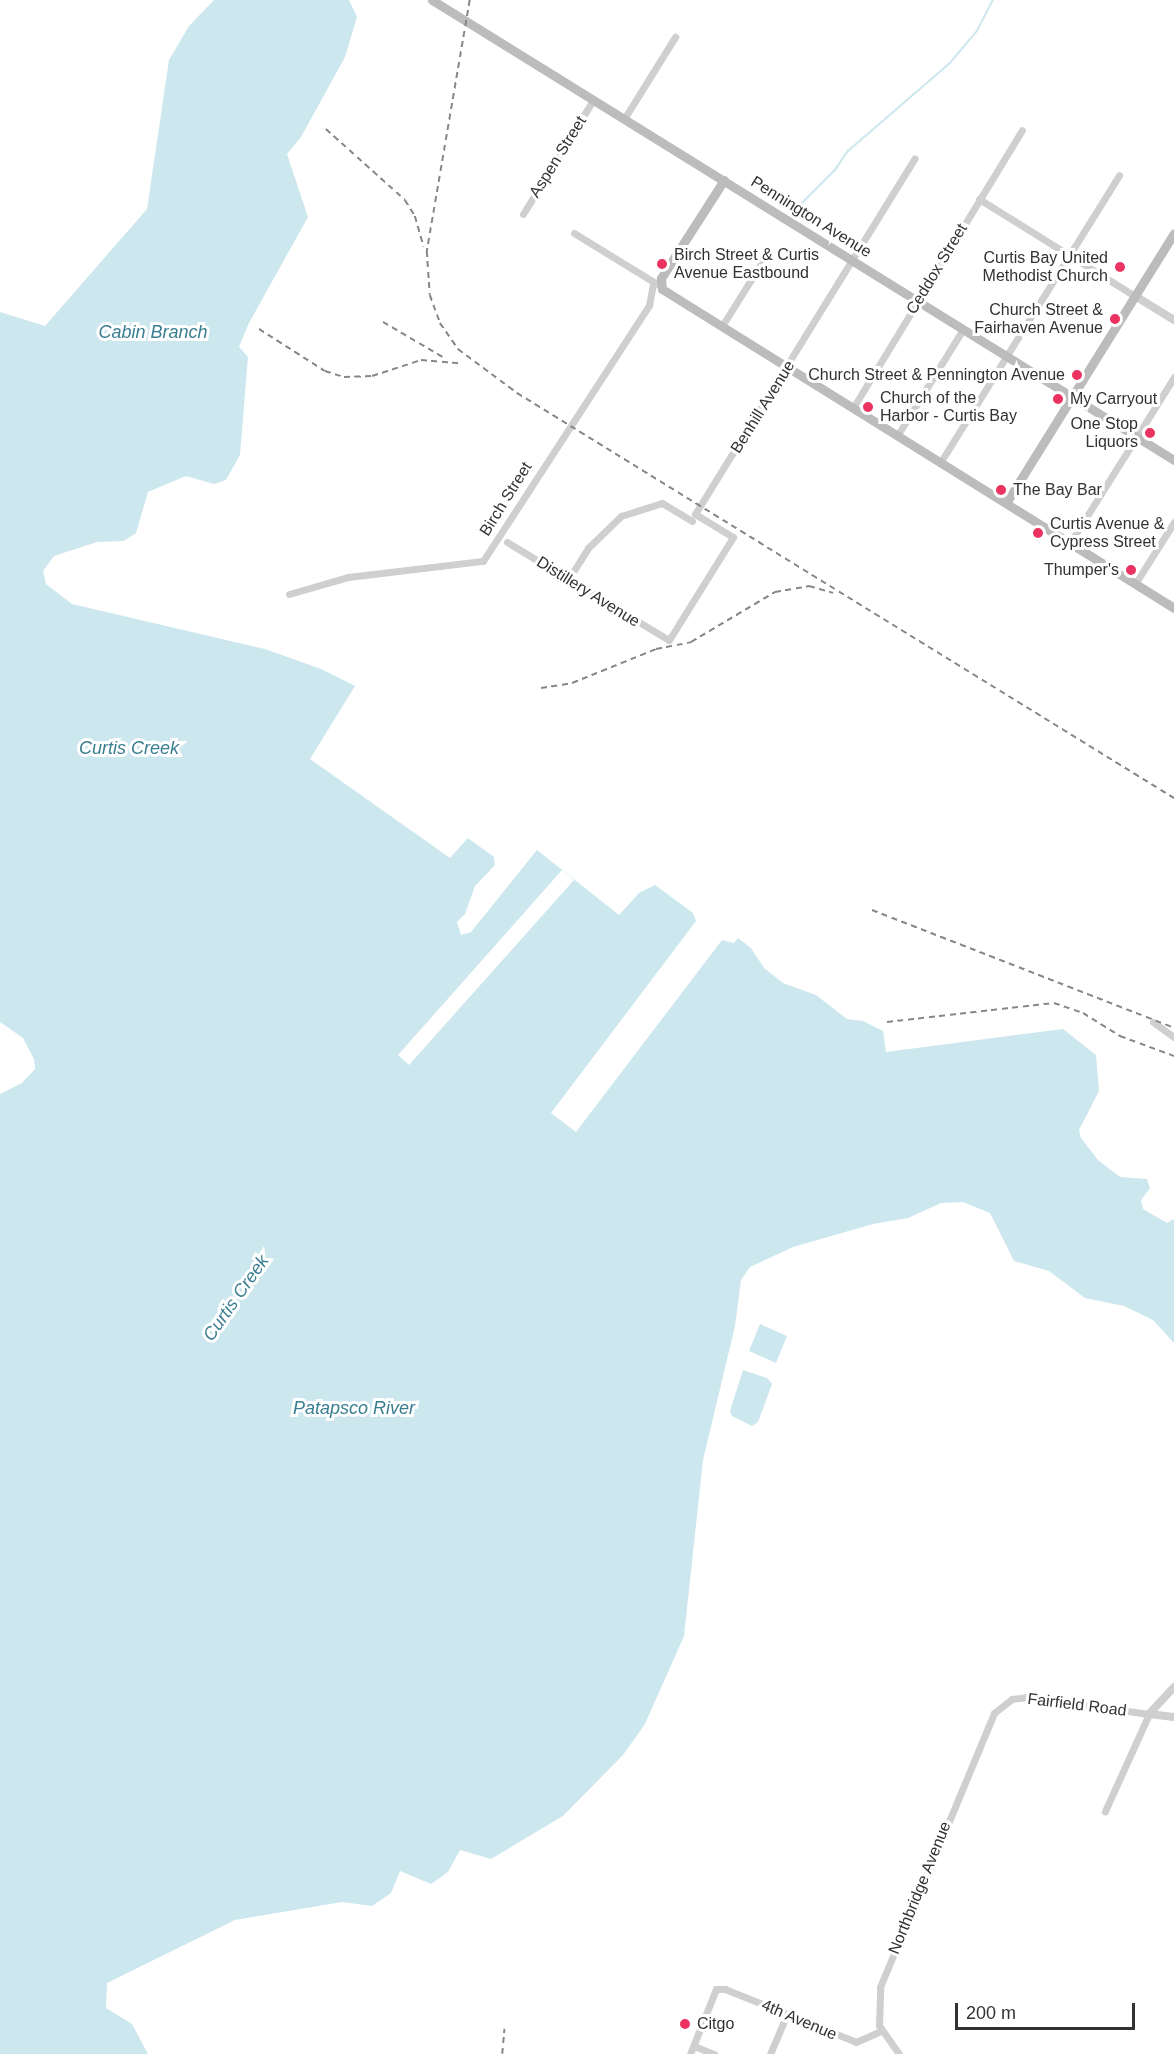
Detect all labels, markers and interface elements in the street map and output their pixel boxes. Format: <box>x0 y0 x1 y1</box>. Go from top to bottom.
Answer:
street label: Aspen Street <box>525 113 591 201</box>
street label: Pennington Avenue <box>747 172 875 262</box>
street label: Ceddox Street <box>902 220 972 318</box>
place label: Birch Street & Curtis Avenue Eastbound <box>674 245 819 283</box>
place label: Curtis Bay United Methodist Church <box>983 248 1108 286</box>
marker: Birch Street & Curtis Avenue Eastbound <box>655 257 669 271</box>
marker: Curtis Bay United Methodist Church <box>1113 260 1127 274</box>
place label: Church Street & Fairhaven Avenue <box>973 300 1103 338</box>
marker: Church Street & Fairhaven Avenue <box>1108 312 1122 326</box>
water label: Cabin Branch <box>98 321 208 343</box>
street label: Benhill Avenue <box>727 357 799 457</box>
place label: Church Street & Pennington Avenue <box>807 365 1065 385</box>
marker: Church Street & Pennington Avenue <box>1070 368 1084 382</box>
place label: Church of the Harbor - Curtis Bay <box>880 388 1017 426</box>
place label: My Carryout <box>1070 389 1157 409</box>
marker: My Carryout <box>1051 392 1065 406</box>
marker: Church of the Harbor - Curtis Bay <box>861 400 875 414</box>
place label: One Stop Liquors <box>1070 414 1138 452</box>
marker: One Stop Liquors <box>1143 426 1157 440</box>
street label: Birch Street <box>476 458 536 540</box>
place label: The Bay Bar <box>1013 480 1102 500</box>
marker: The Bay Bar <box>994 483 1008 497</box>
place label: Curtis Avenue & Cypress Street <box>1050 514 1165 552</box>
marker: Curtis Avenue & Cypress Street <box>1031 526 1045 540</box>
street label: Distillery Avenue <box>533 552 643 632</box>
place label: Thumper's <box>1044 560 1119 580</box>
marker: Thumper's <box>1124 563 1138 577</box>
water label: Curtis Creek <box>79 737 179 759</box>
water label: Curtis Creek <box>198 1251 274 1345</box>
water label: Patapsco River <box>293 1397 415 1419</box>
street label: Fairfield Road <box>1026 1689 1128 1721</box>
street label: Northbridge Avenue <box>884 1819 956 1957</box>
scale bar <box>958 1991 1138 2029</box>
street label: 4th Avenue <box>758 1995 840 2045</box>
text: 200 m <box>966 2003 1016 2023</box>
place label: Citgo <box>697 2014 734 2034</box>
marker: Citgo <box>678 2017 692 2031</box>

